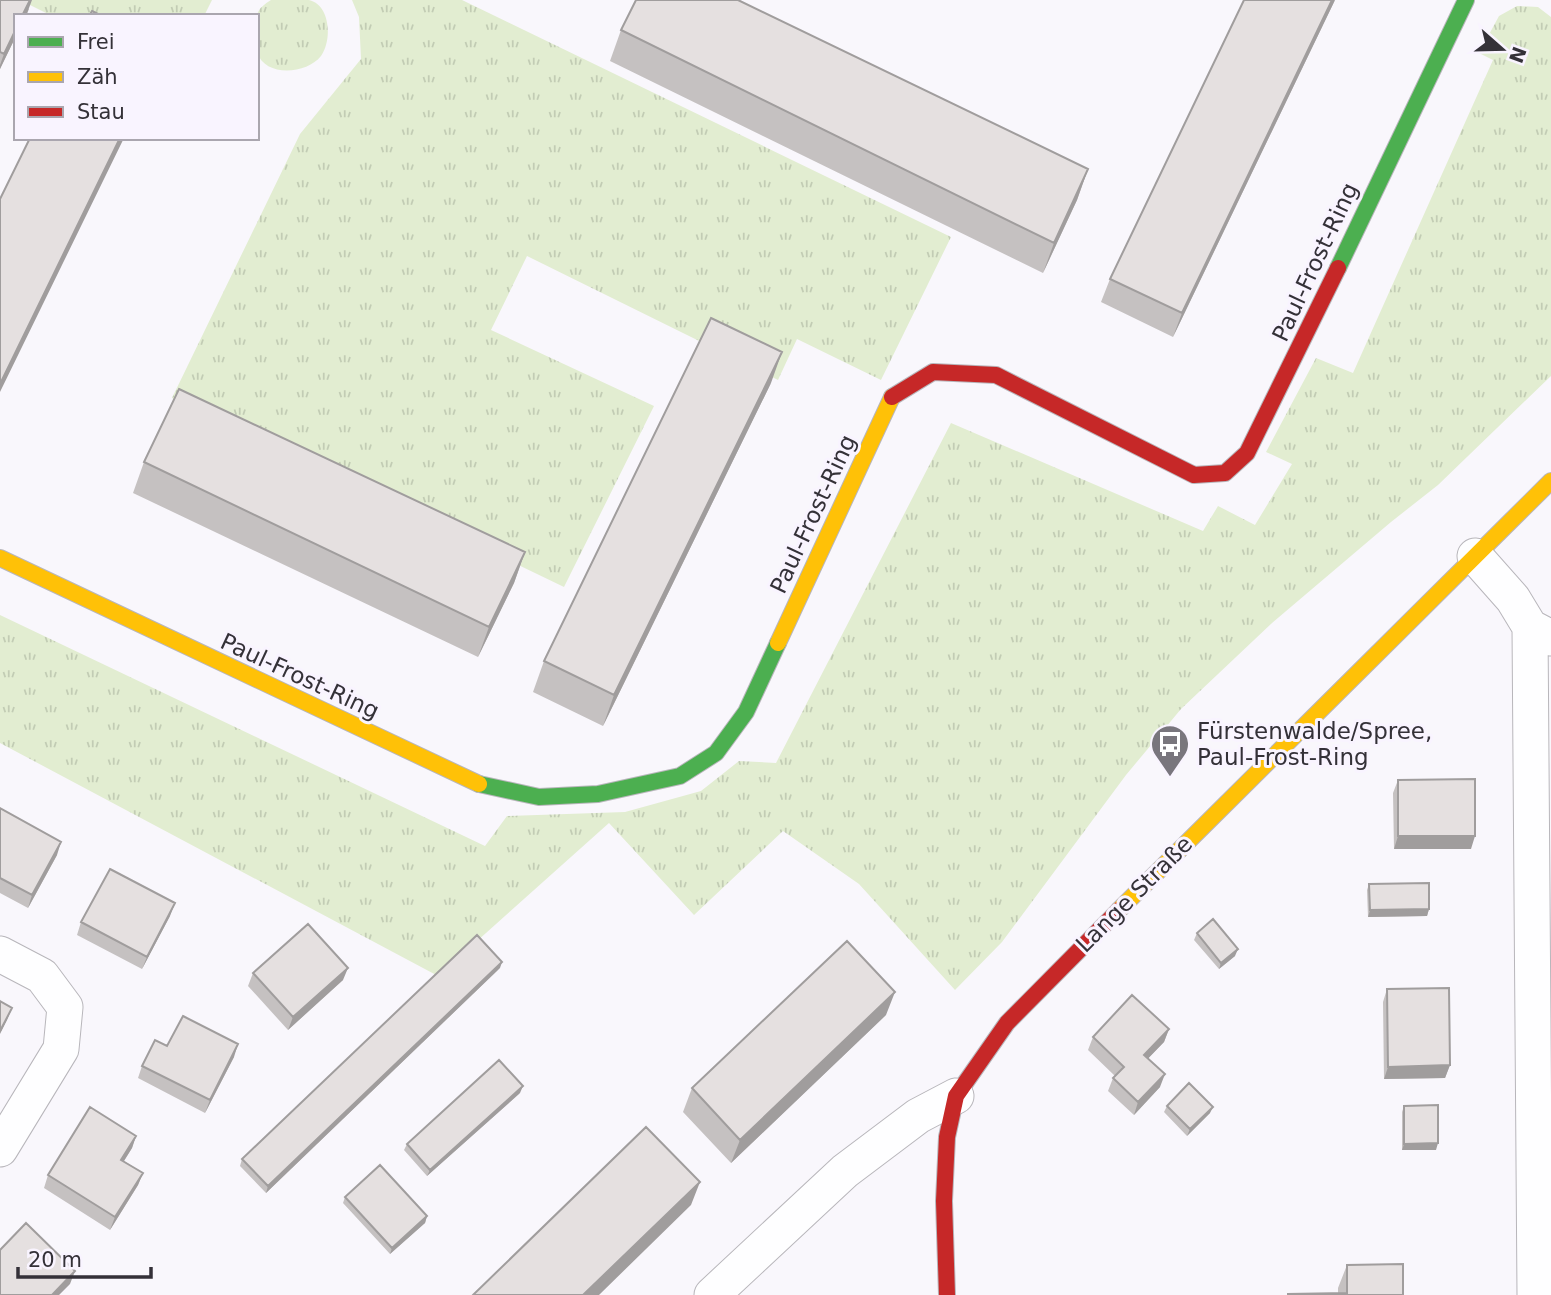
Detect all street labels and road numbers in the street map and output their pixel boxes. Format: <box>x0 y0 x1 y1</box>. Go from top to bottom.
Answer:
street label: Paul-Frost-Ring <box>1267 179 1363 345</box>
street label: Paul-Frost-Ring <box>765 431 861 597</box>
street label: Paul-Frost-Ring <box>217 628 383 724</box>
street label: Lange Straße <box>1071 831 1197 957</box>

